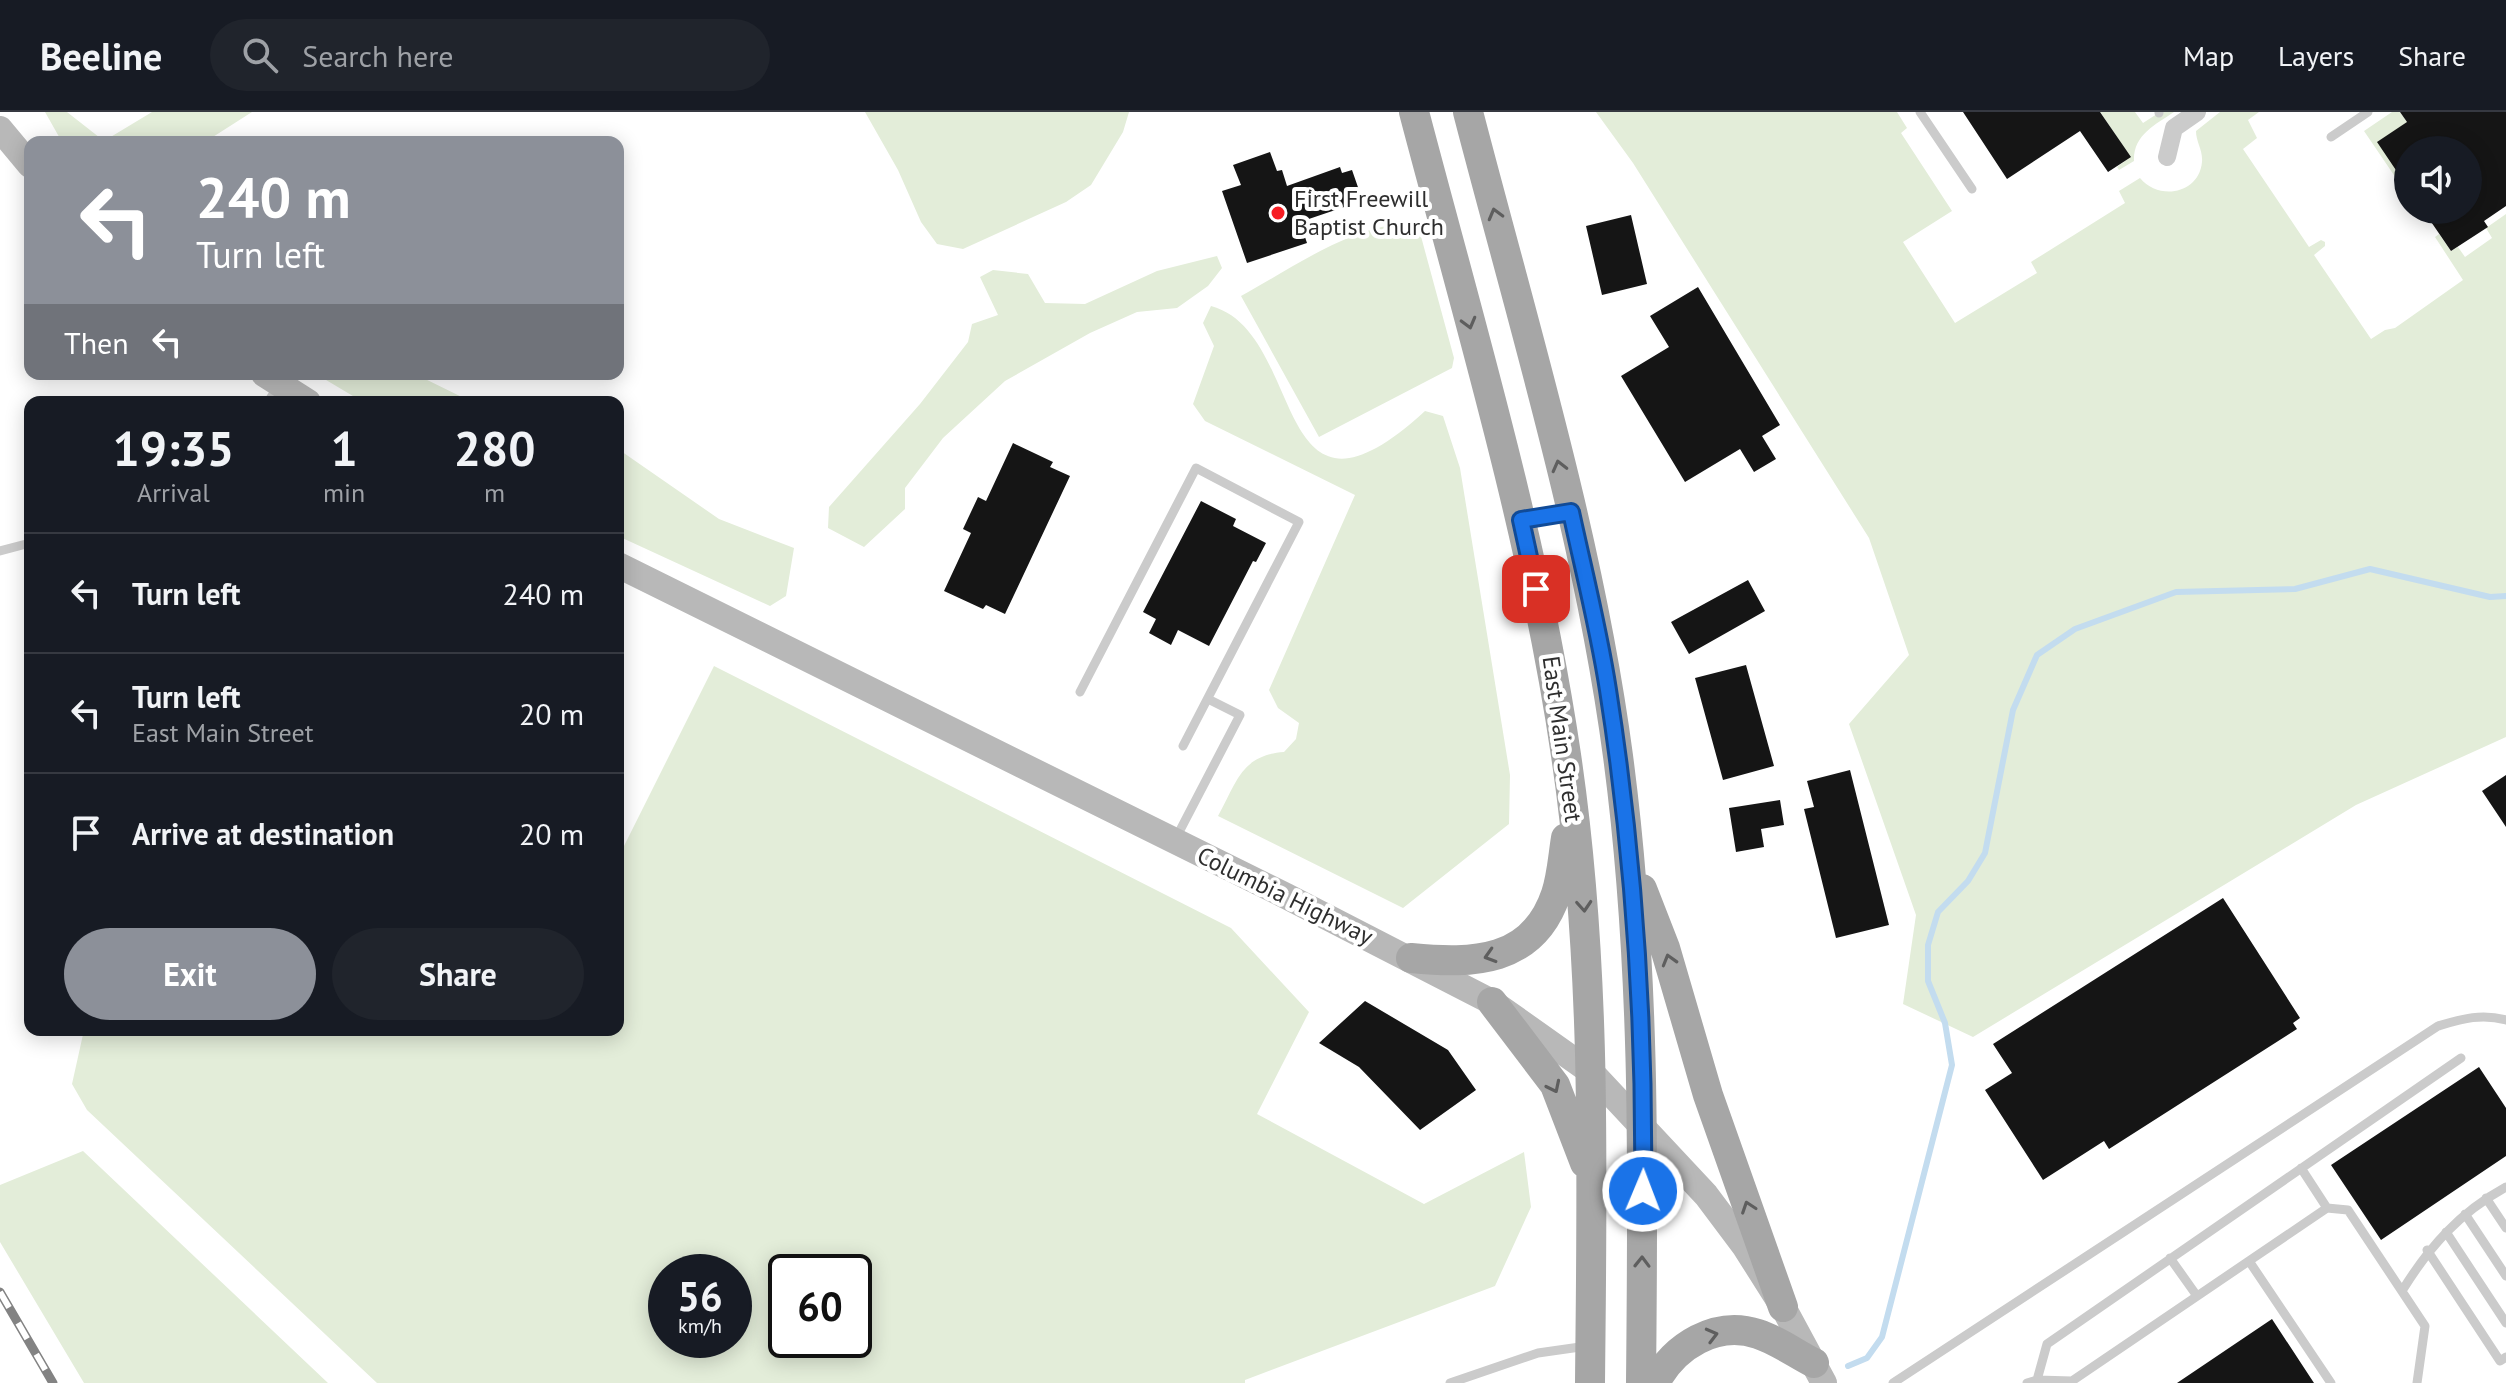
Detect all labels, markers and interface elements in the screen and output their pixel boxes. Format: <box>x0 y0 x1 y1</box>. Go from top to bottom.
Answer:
search box <box>210 19 770 91</box>
text: Beeline <box>40 31 162 80</box>
icon: search <box>238 33 282 77</box>
text: Search here <box>302 36 454 75</box>
text: Map <box>2183 37 2234 74</box>
text: Layers <box>2278 37 2354 74</box>
text: Share <box>2398 37 2466 74</box>
map controls <box>2394 136 2482 224</box>
button: sound <box>2394 136 2482 224</box>
text: 240 m <box>196 161 351 233</box>
icon: left <box>64 168 168 272</box>
place label: First Freewill Baptist Church <box>1294 183 1444 242</box>
marker: First Freewill Baptist Church <box>1269 204 1287 222</box>
one-way arrow <box>1487 207 1504 221</box>
text: Turn left <box>196 231 325 278</box>
one-way arrow <box>1460 315 1477 329</box>
icon: left <box>145 320 189 364</box>
text: Then <box>64 323 129 362</box>
text: 19:35 <box>113 417 234 479</box>
text: 1 <box>330 417 358 479</box>
text: 280 <box>454 417 535 479</box>
one-way arrow <box>1552 459 1569 473</box>
text: Arrival <box>137 476 210 509</box>
text: min <box>323 476 365 509</box>
text: m <box>484 476 505 509</box>
pin <box>1502 555 1570 623</box>
icon: arrive <box>1514 567 1558 611</box>
icon: left <box>64 571 108 615</box>
text: Turn left <box>132 574 240 613</box>
text: 240 m <box>503 574 584 613</box>
street label: East Main Street <box>1535 654 1590 824</box>
text: Turn left <box>132 677 240 716</box>
icon: left <box>64 691 108 735</box>
text: 20 m <box>519 694 584 733</box>
text: East Main Street <box>132 716 314 749</box>
icon: arrive <box>64 811 108 855</box>
text: Arrive at destination <box>132 814 394 853</box>
text: 20 m <box>519 814 584 853</box>
street label: Columbia Highway <box>1192 839 1378 952</box>
one-way arrow <box>1575 900 1592 913</box>
button: Exit <box>64 928 316 1020</box>
button: Share <box>332 928 584 1020</box>
one-way arrow <box>1484 947 1498 963</box>
one-way arrow <box>1662 953 1678 967</box>
one-way arrow <box>1545 1078 1560 1093</box>
position arrow <box>1601 1149 1685 1233</box>
one-way arrow <box>1741 1201 1758 1215</box>
speed limit sign: 60 <box>768 1254 872 1358</box>
one-way arrow <box>1634 1255 1651 1268</box>
text: 56 <box>677 1270 723 1322</box>
text: km/h <box>678 1313 722 1339</box>
one-way arrow <box>1705 1327 1719 1344</box>

